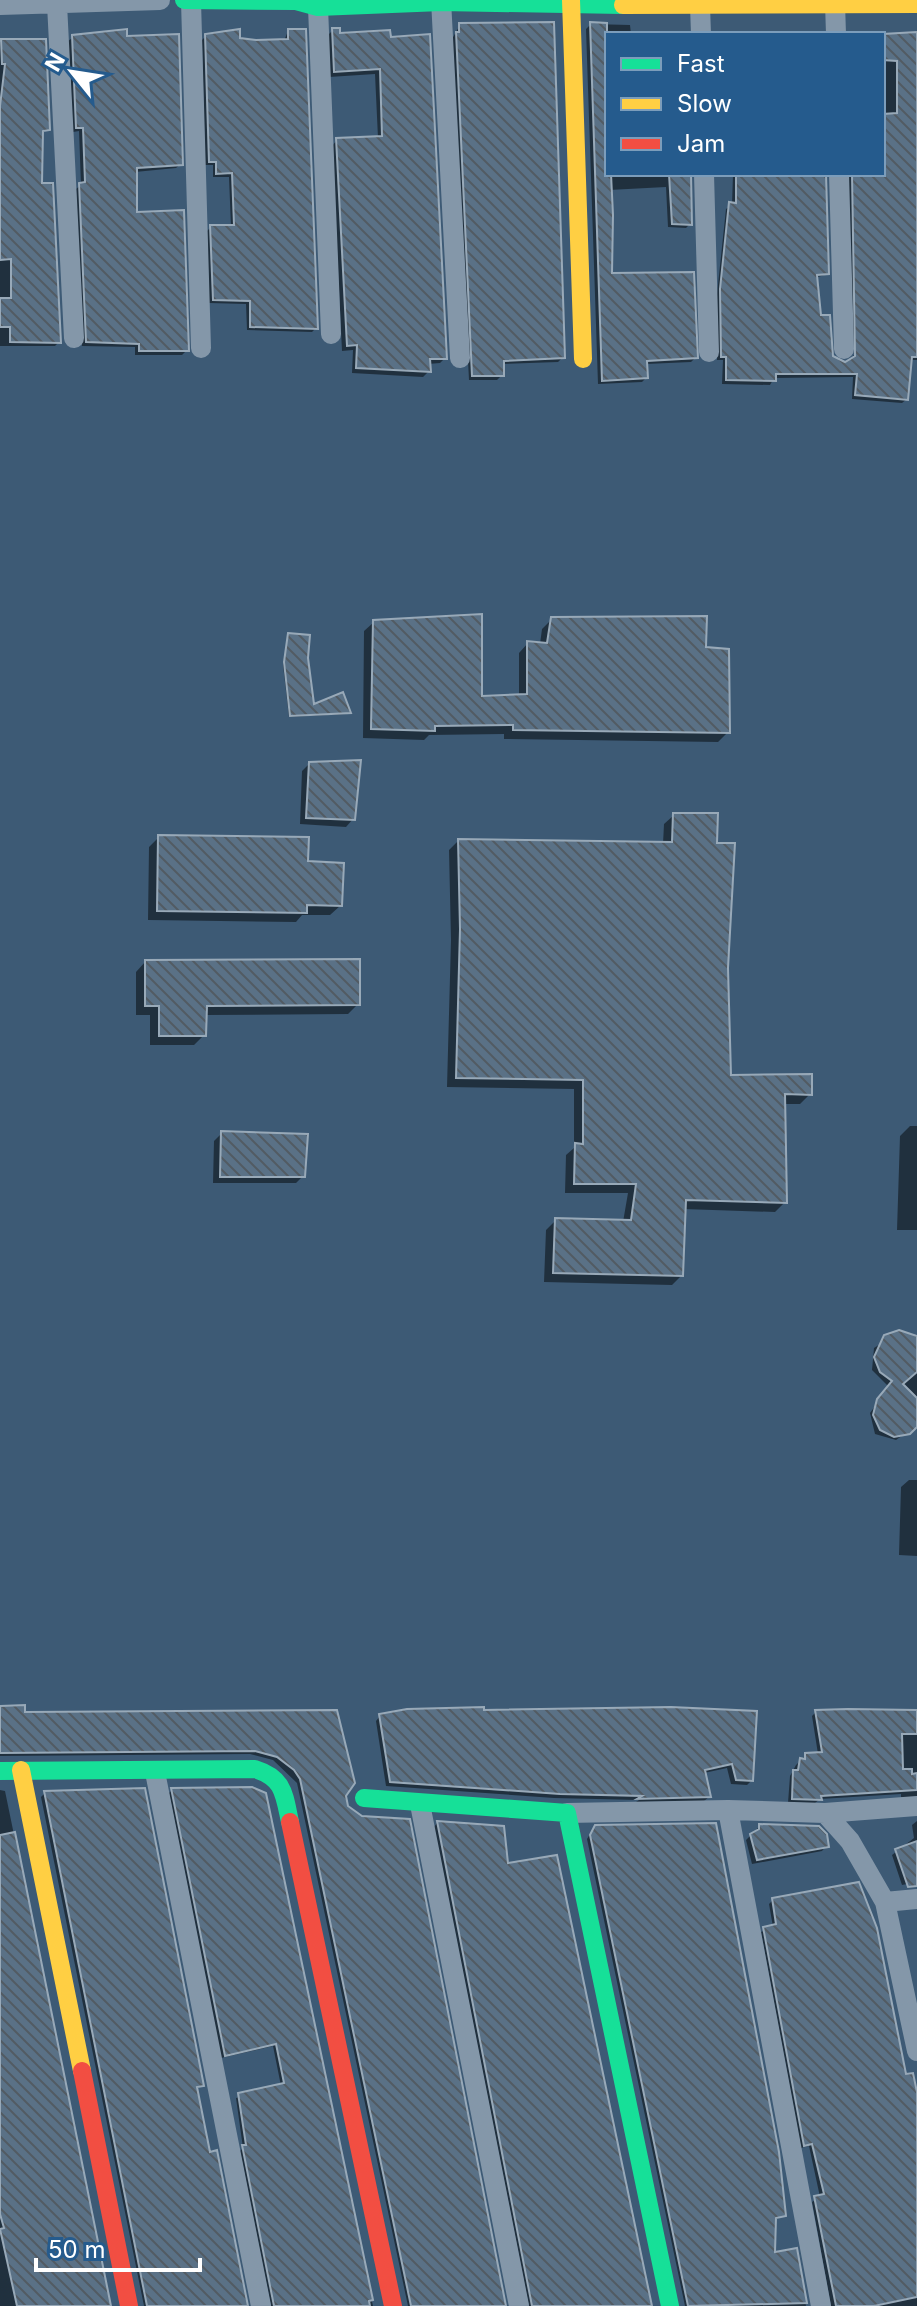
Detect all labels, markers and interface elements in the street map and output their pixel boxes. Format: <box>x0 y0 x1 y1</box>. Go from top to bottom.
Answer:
north arrow <box>32 32 112 112</box>
legend <box>605 32 885 176</box>
text: N <box>39 48 70 76</box>
text: Fast <box>677 49 725 78</box>
text: Slow <box>677 89 732 118</box>
text: Jam <box>677 129 725 158</box>
scale bar <box>36 2222 200 2272</box>
text: 50 m <box>48 2235 106 2264</box>

